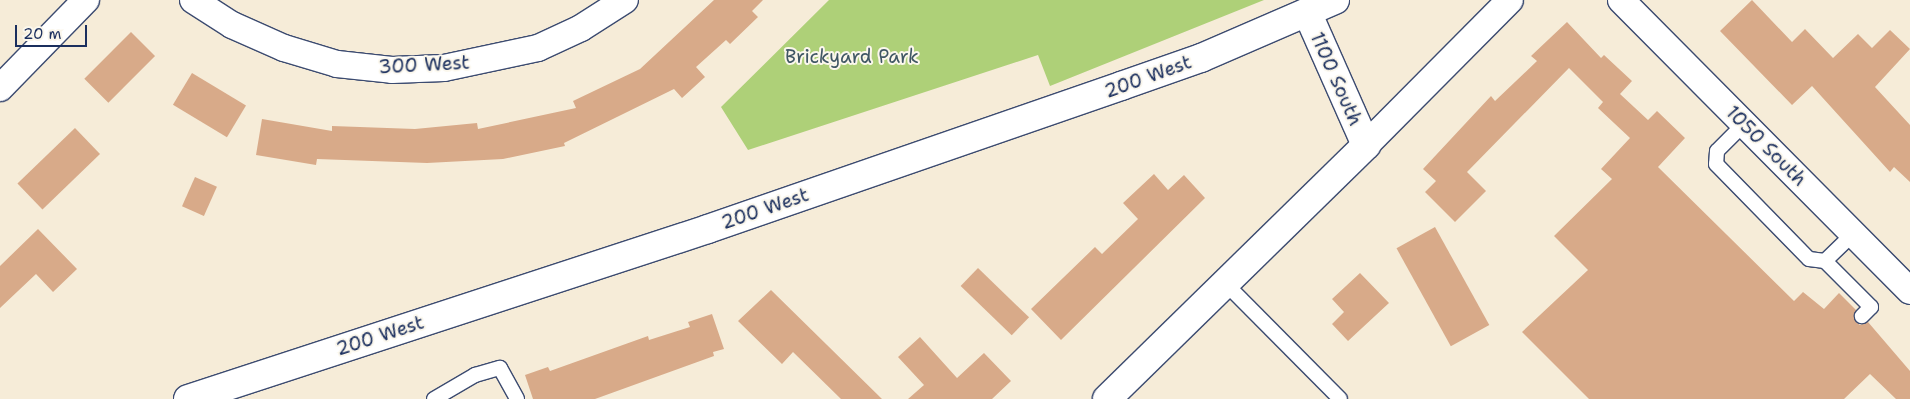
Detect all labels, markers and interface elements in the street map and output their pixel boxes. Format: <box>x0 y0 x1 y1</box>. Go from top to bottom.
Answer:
scale bar <box>18 15 90 47</box>
text: 20 m <box>23 24 62 44</box>
street label: 1100 South <box>1305 29 1367 129</box>
park label: Brickyard Park <box>785 46 919 68</box>
street label: 300 West <box>378 51 470 79</box>
street label: 200 West <box>1101 51 1195 103</box>
street label: 1050 South <box>1721 101 1811 191</box>
street label: 200 West <box>718 183 812 235</box>
street label: 200 West <box>333 311 427 361</box>

